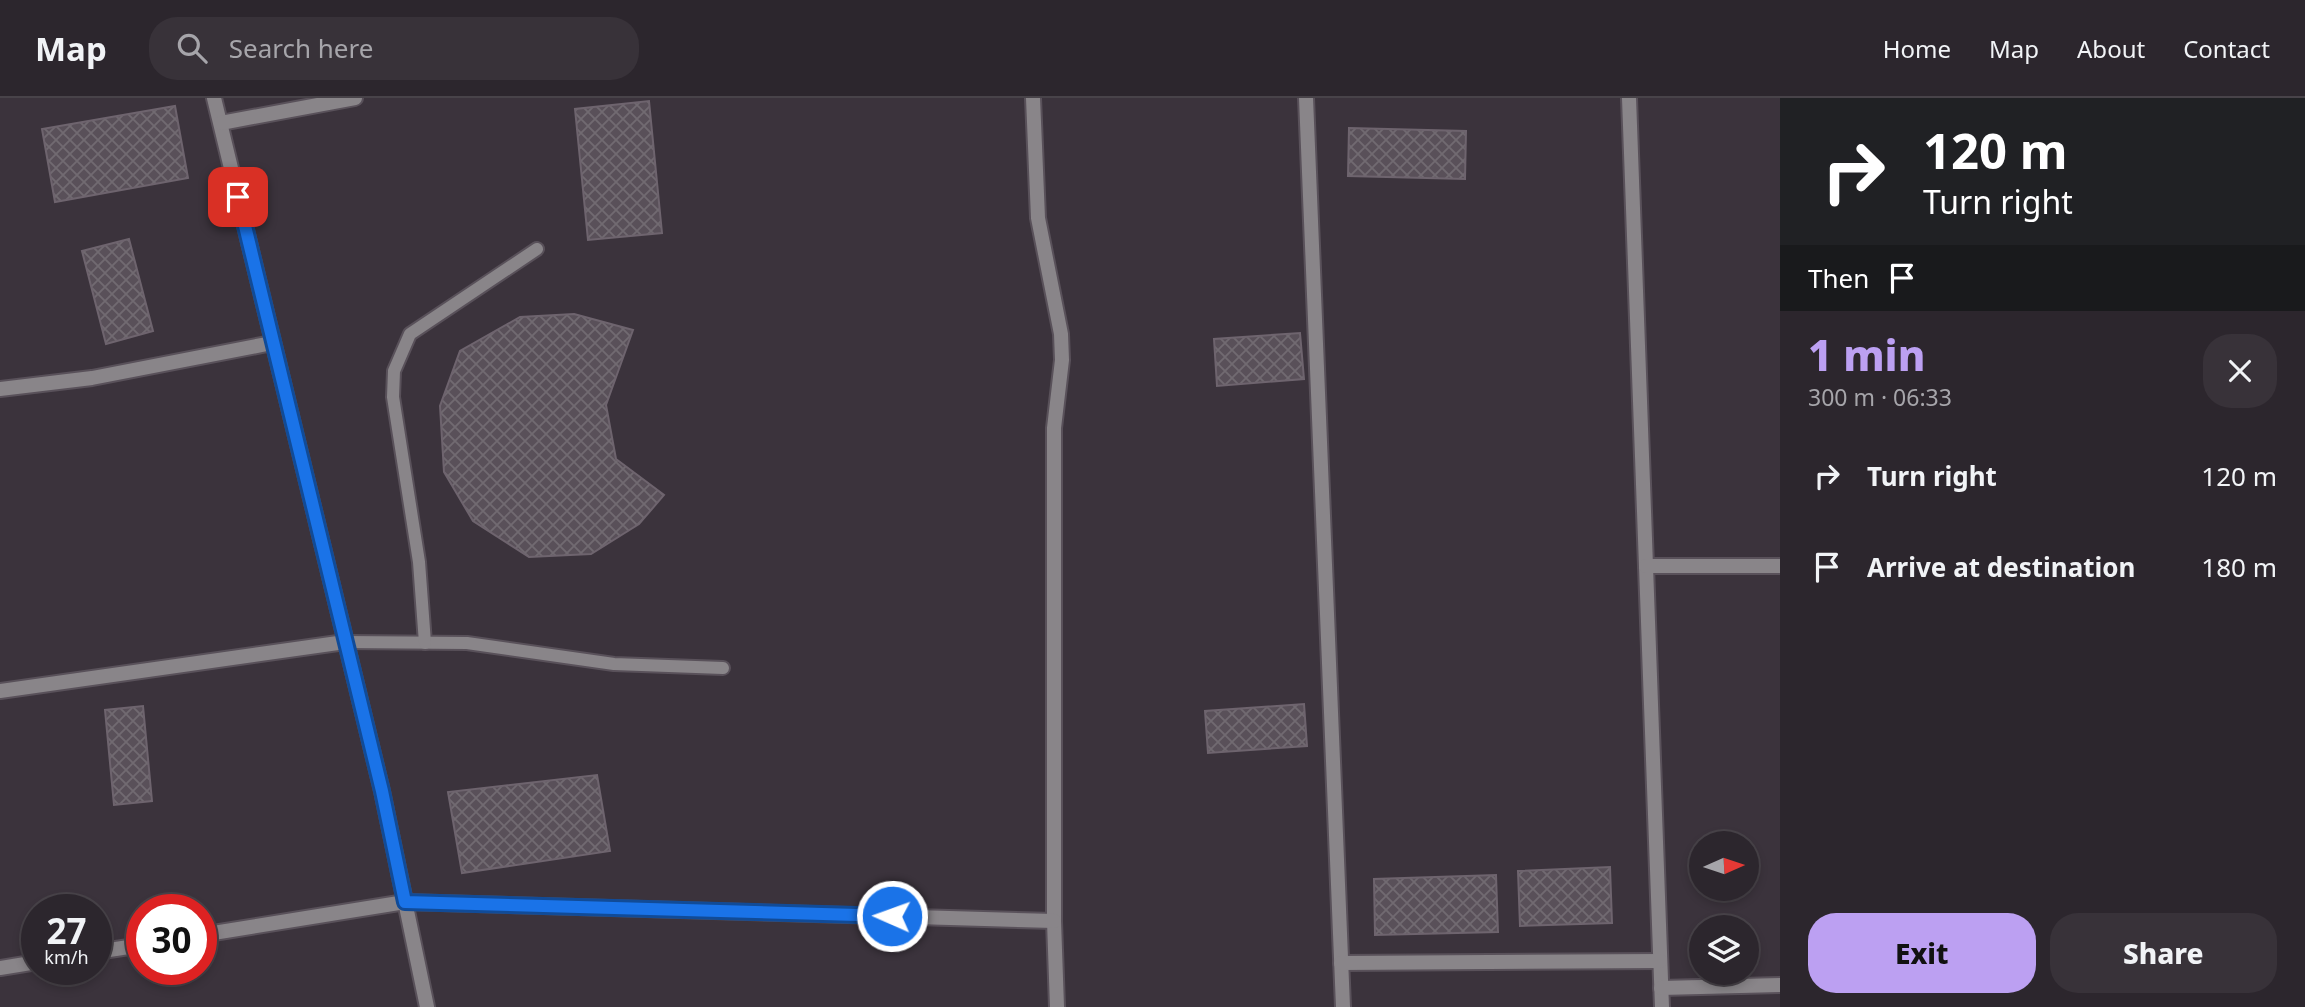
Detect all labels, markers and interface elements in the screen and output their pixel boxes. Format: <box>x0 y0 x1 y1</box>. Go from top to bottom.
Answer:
search box <box>149 17 639 80</box>
text: Map <box>35 26 107 71</box>
icon: search <box>173 29 211 67</box>
text: Search here <box>229 30 373 66</box>
text: Home <box>1883 32 1951 65</box>
text: Map <box>1989 32 2039 65</box>
text: About <box>2077 32 2145 65</box>
text: Contact <box>2183 32 2270 65</box>
text: 120 m <box>1923 117 2068 183</box>
icon: right <box>1808 126 1899 217</box>
pin <box>208 167 268 227</box>
icon: arrive <box>219 178 257 216</box>
text: Turn right <box>1923 180 2073 223</box>
icon: arrive <box>1883 259 1921 297</box>
text: Then <box>1808 260 1869 296</box>
text: 1 min <box>1808 326 1925 383</box>
button: close <box>2203 334 2277 408</box>
text: 300 m · 06:33 <box>1808 381 1952 413</box>
icon: right <box>1808 457 1846 495</box>
text: Turn right <box>1867 458 1997 494</box>
text: 120 m <box>2201 458 2277 494</box>
icon: arrive <box>1808 548 1846 586</box>
text: Arrive at destination <box>1867 549 2136 585</box>
text: 180 m <box>2201 549 2277 585</box>
north arrow <box>1689 831 1759 901</box>
map controls <box>1689 831 1759 985</box>
position arrow <box>855 879 929 953</box>
speed limit sign: 30 <box>126 894 217 985</box>
text: 27 <box>46 907 87 954</box>
button: Exit <box>1808 913 2036 993</box>
button: Share <box>2050 913 2277 993</box>
button: layers <box>1689 915 1759 985</box>
text: km/h <box>44 945 89 969</box>

